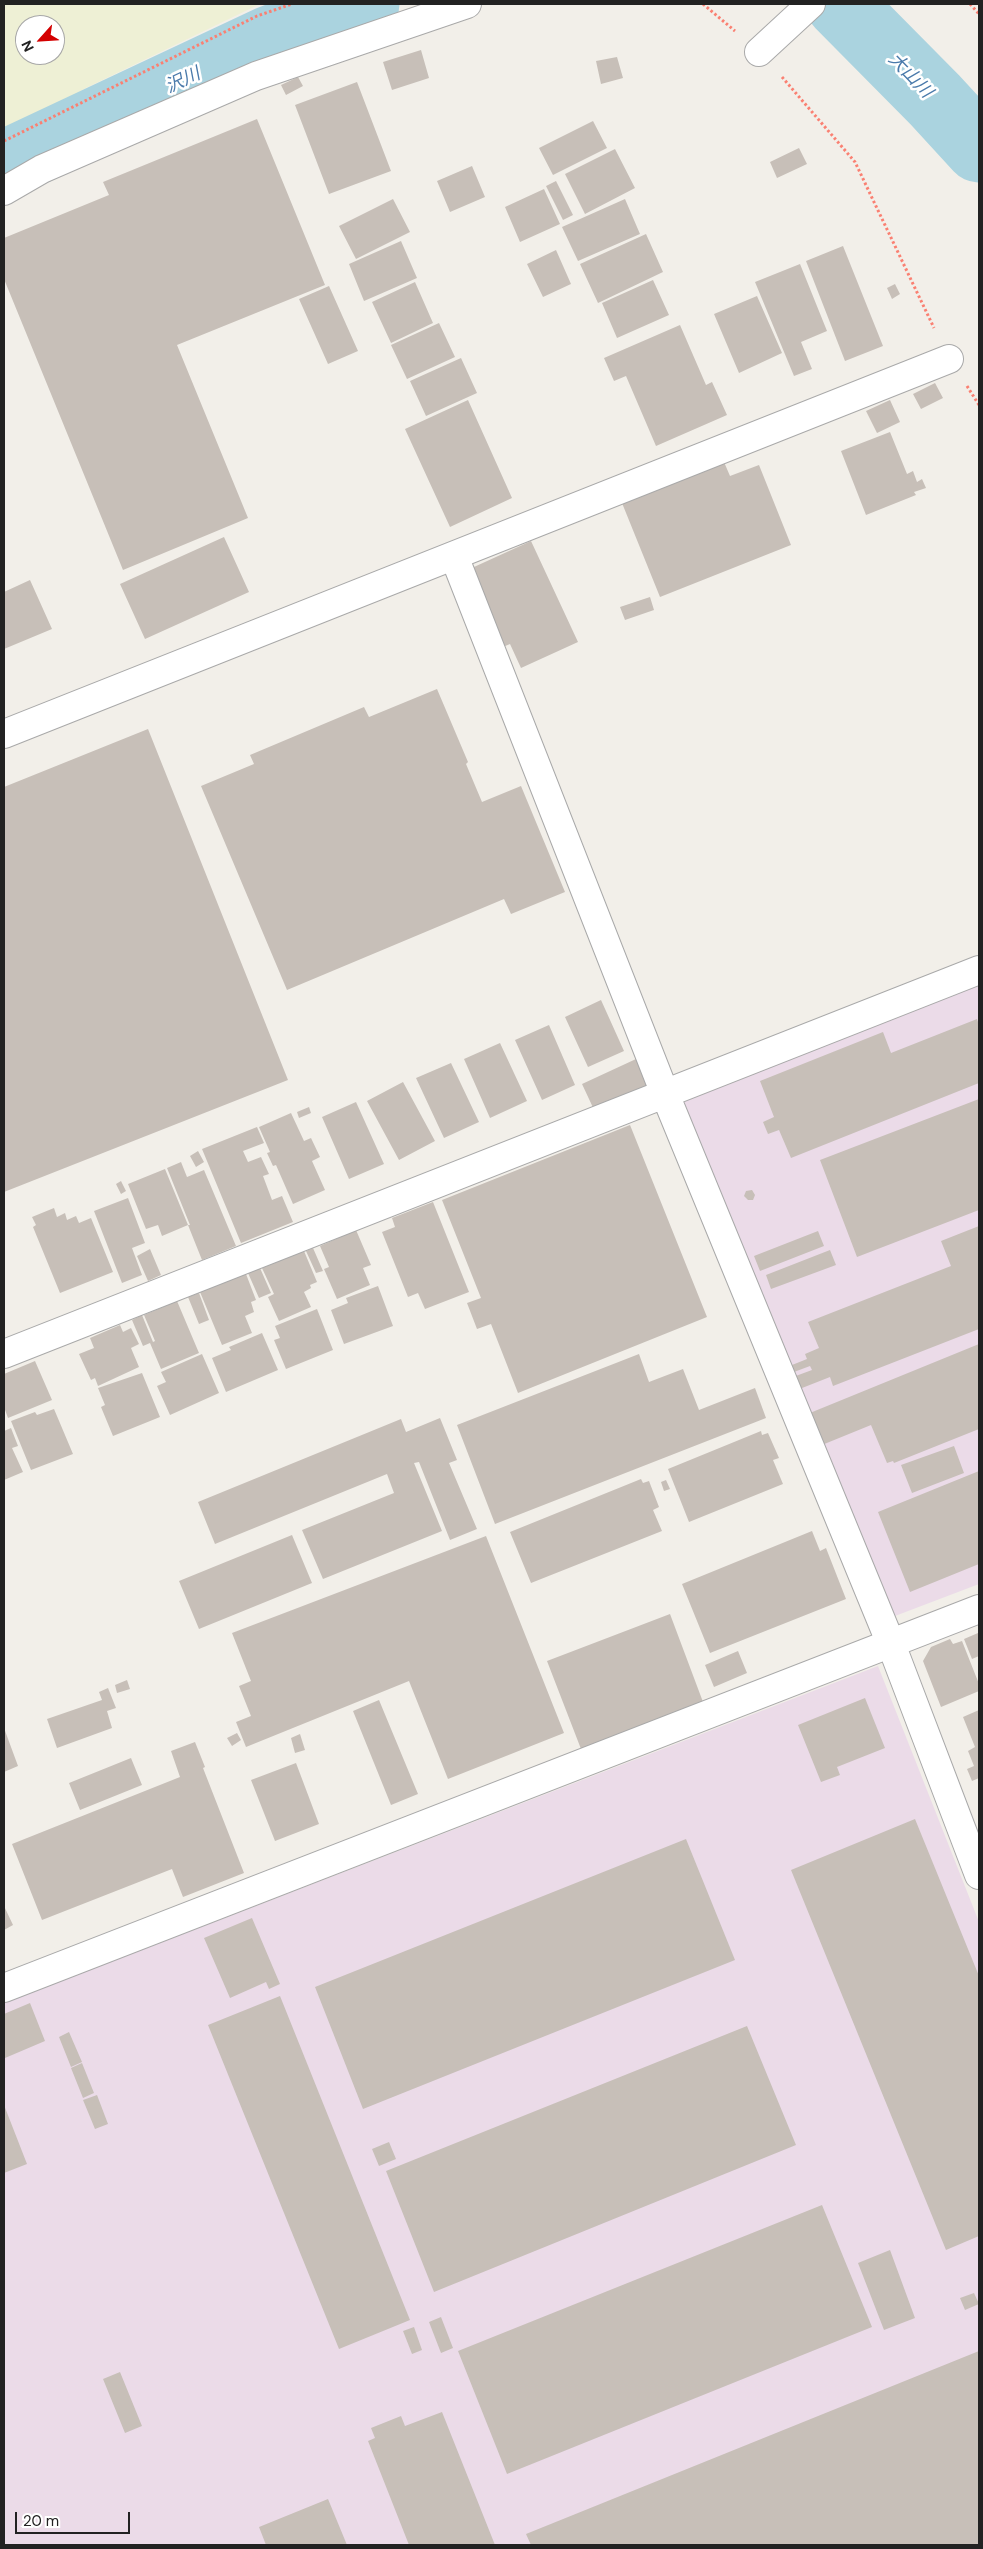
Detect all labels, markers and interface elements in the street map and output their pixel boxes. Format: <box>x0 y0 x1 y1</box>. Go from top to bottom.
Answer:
north arrow <box>15 15 65 65</box>
text: N <box>17 38 38 55</box>
water label: 大山川 <box>883 49 937 103</box>
water label: 沢川 <box>162 64 204 98</box>
scale bar <box>18 2502 132 2534</box>
text: 20 m <box>23 2511 59 2531</box>

